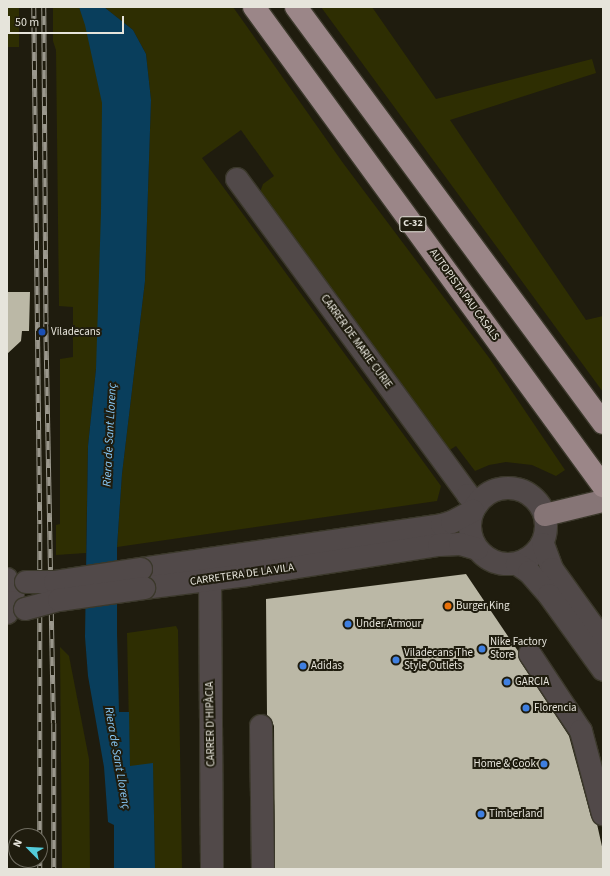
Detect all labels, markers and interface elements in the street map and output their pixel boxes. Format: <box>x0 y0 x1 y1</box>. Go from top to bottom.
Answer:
scale bar <box>10 8 126 34</box>
text: 50 m <box>15 14 39 31</box>
road number: C-32 <box>399 216 427 232</box>
street label: AUTOPISTA PAU CASALS <box>426 247 502 343</box>
street label: CARRER DE MARIE CURIE <box>317 292 395 392</box>
place label: Viladecans <box>51 325 100 339</box>
marker: Viladecans <box>36 326 48 338</box>
water label: Riera de Sant Llorenç <box>100 383 120 487</box>
street label: CARRETERA DE LA VILA <box>189 561 295 589</box>
place label: Burger King <box>456 599 510 613</box>
marker: Burger King <box>443 601 453 611</box>
place label: Under Armour <box>356 617 421 631</box>
marker: Under Armour <box>343 619 353 629</box>
place label: Nike Factory Store <box>490 636 547 662</box>
marker: Nike Factory Store <box>477 644 487 654</box>
place label: Viladecans The Style Outlets <box>404 647 473 673</box>
marker: Viladecans The Style Outlets <box>391 655 401 665</box>
place label: Adidas <box>311 659 342 673</box>
marker: Adidas <box>298 661 308 671</box>
place label: GARCIA <box>515 675 549 689</box>
marker: GARCIA <box>502 677 512 687</box>
street label: CARRER D'HIPÀCIA <box>204 681 218 767</box>
place label: Florencia <box>534 701 577 715</box>
marker: Florencia <box>521 703 531 713</box>
water label: Riera de Sant Llorenç <box>101 706 133 810</box>
place label: Home & Cook <box>474 757 536 771</box>
marker: Home & Cook <box>539 759 549 769</box>
place label: Timberland <box>489 807 543 821</box>
marker: Timberland <box>476 809 486 819</box>
north arrow <box>8 828 48 868</box>
text: N <box>9 837 26 850</box>

